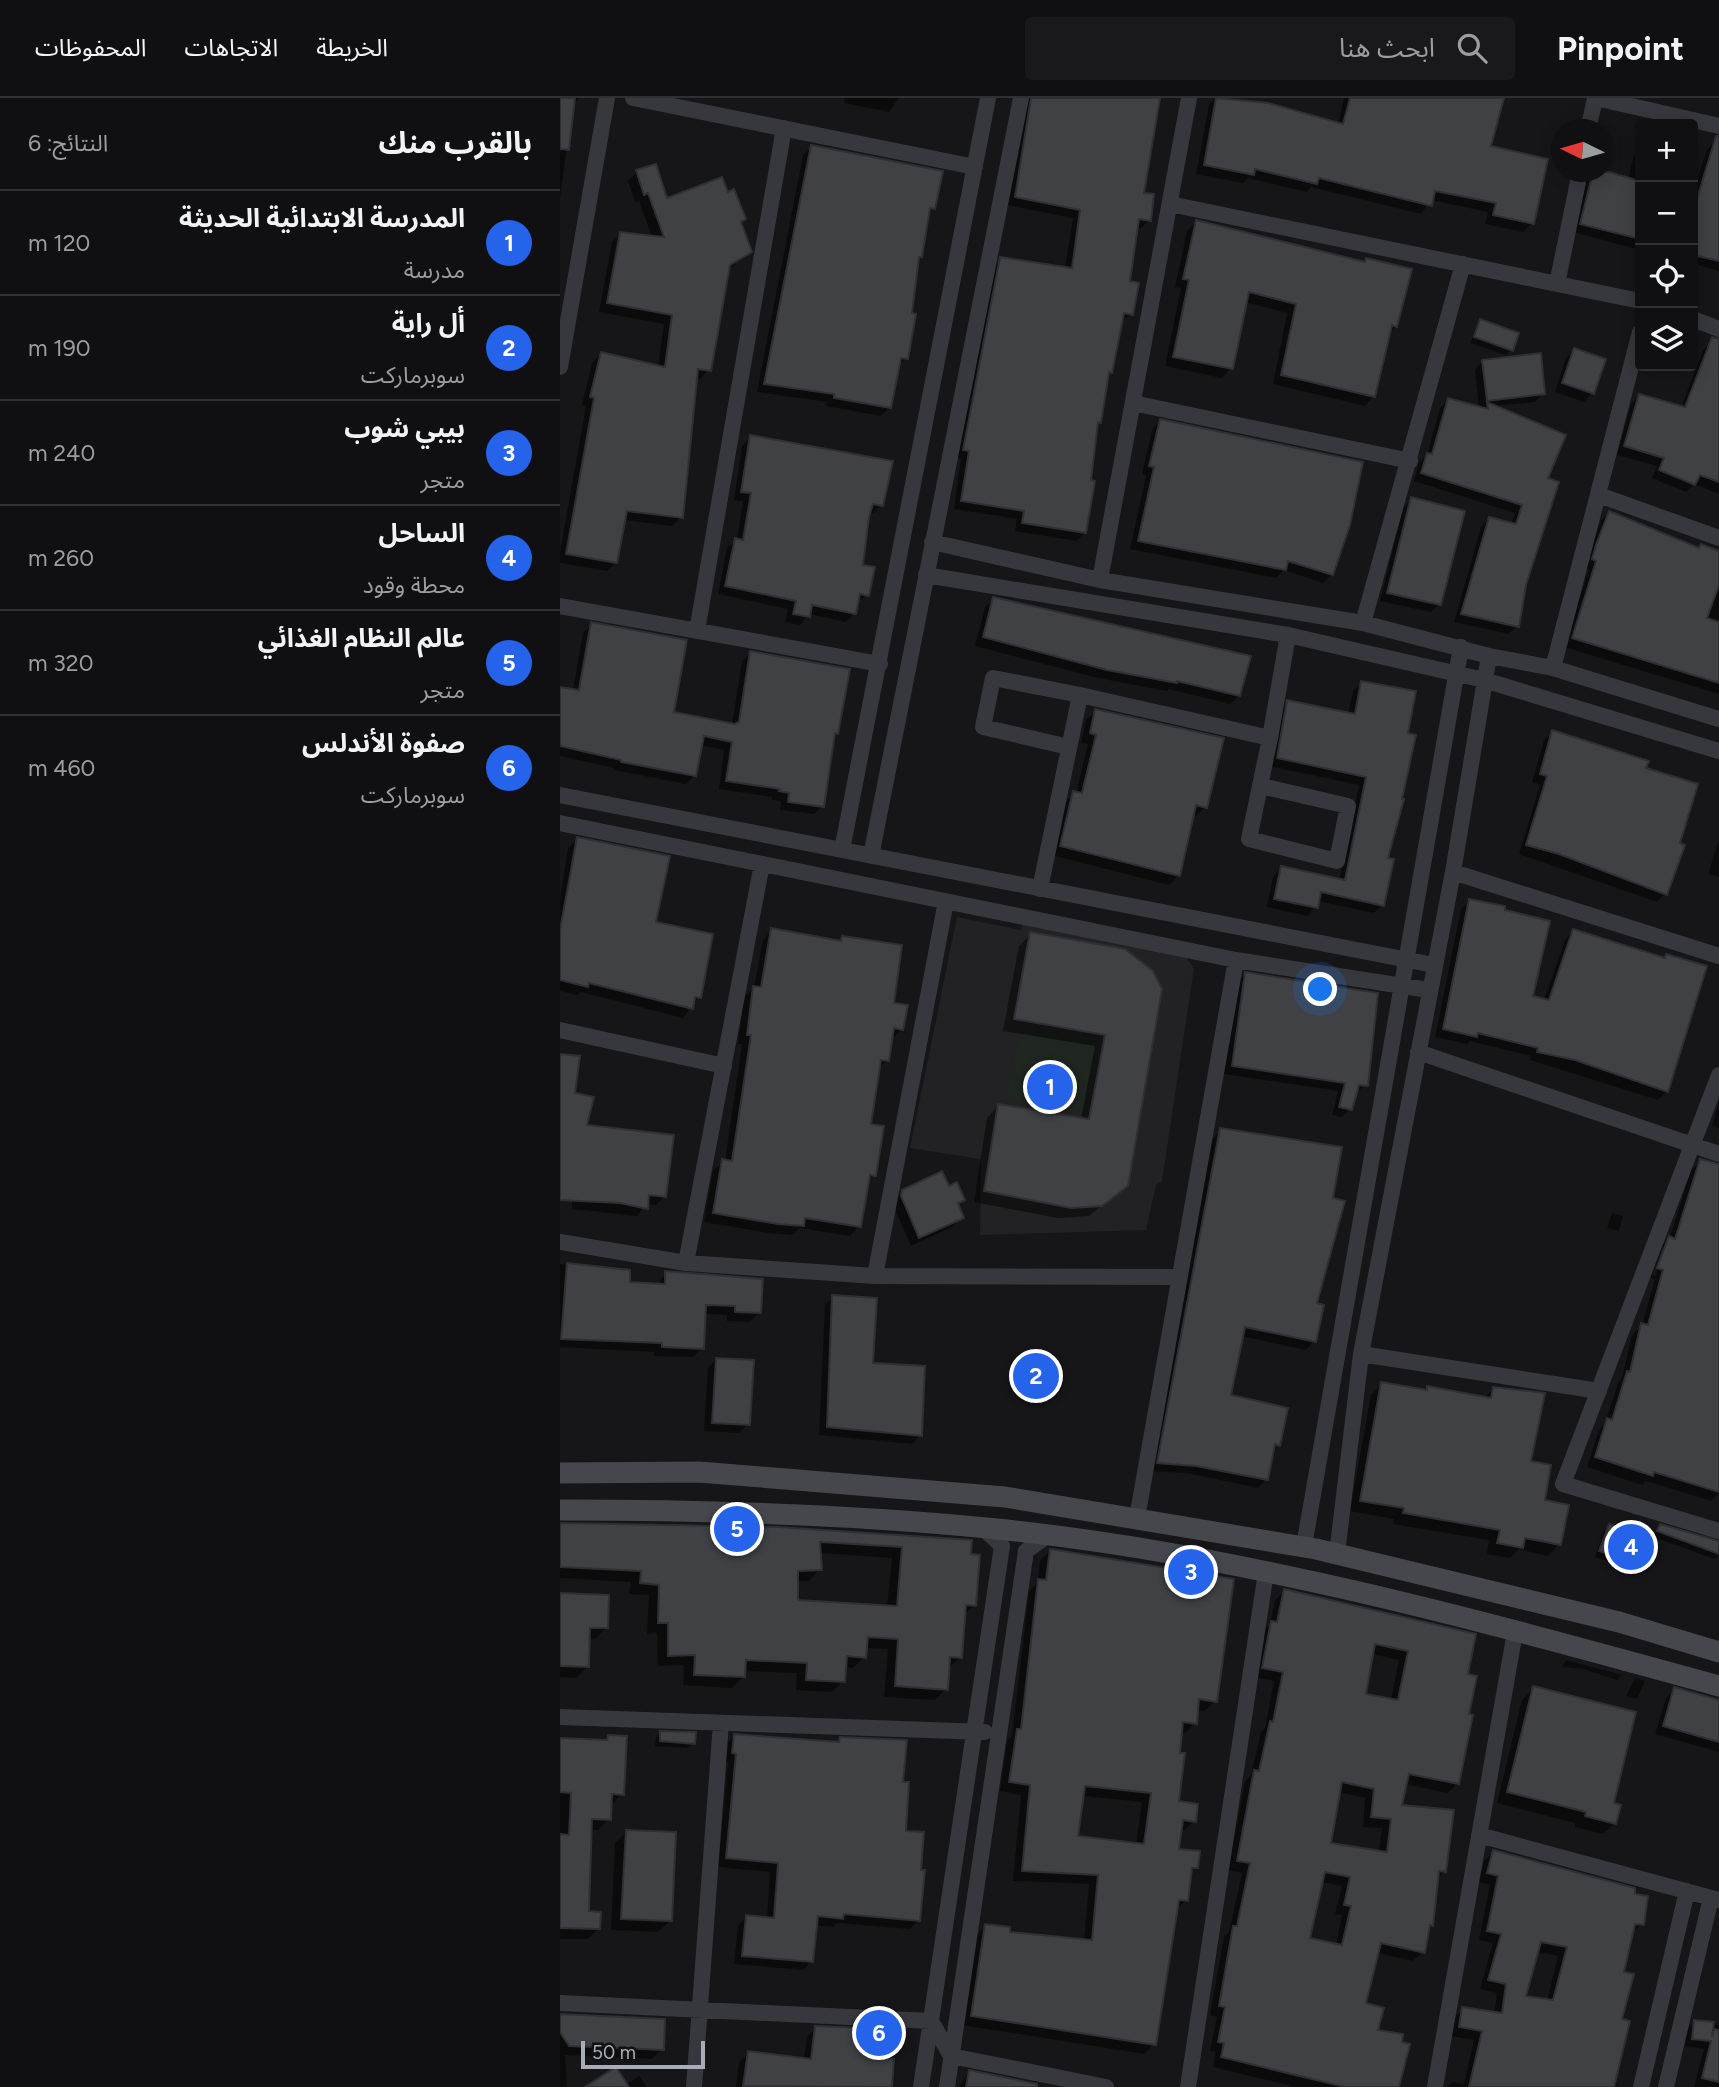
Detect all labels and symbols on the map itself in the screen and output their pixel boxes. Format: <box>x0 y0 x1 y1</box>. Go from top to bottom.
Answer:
north arrow <box>1551 119 1614 182</box>
your location <box>1303 972 1337 1006</box>
pin: 1 <box>1027 1061 1073 1113</box>
pin: 2 <box>1013 1350 1059 1402</box>
pin: 5 <box>714 1503 760 1555</box>
pin: 4 <box>1608 1521 1654 1573</box>
pin: 3 <box>1168 1546 1214 1598</box>
pin: 6 <box>856 2007 902 2059</box>
scale bar <box>581 2038 705 2070</box>

